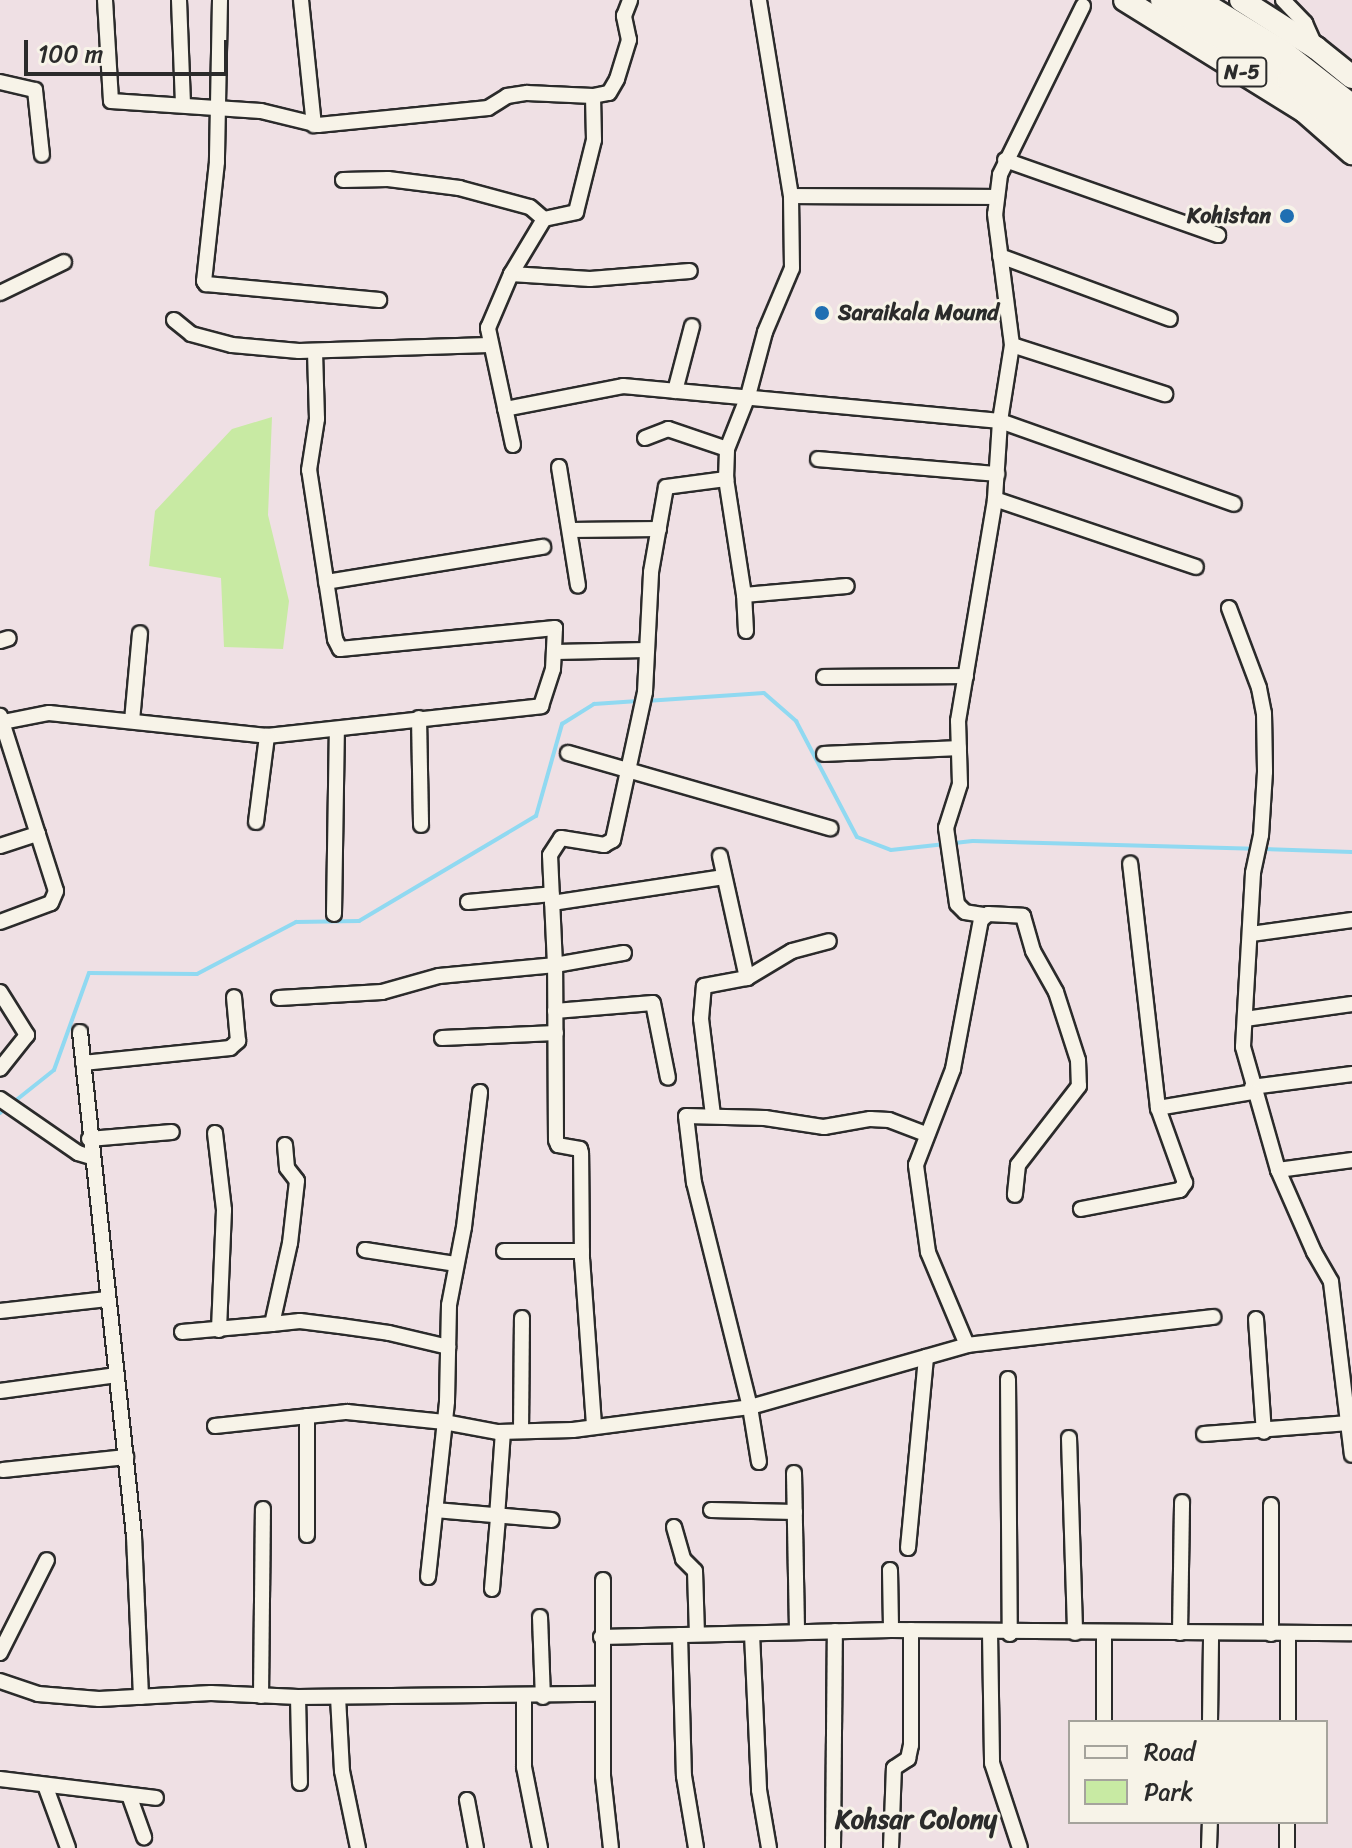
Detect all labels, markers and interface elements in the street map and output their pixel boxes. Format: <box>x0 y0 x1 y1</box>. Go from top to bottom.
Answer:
scale bar <box>28 24 232 74</box>
text: 100 m <box>38 33 103 75</box>
road number: N-5 <box>1216 56 1268 88</box>
place label: Kohistan <box>1187 203 1271 229</box>
marker: Kohistan <box>1278 207 1296 225</box>
place label: Saraikala Mound <box>838 300 999 326</box>
marker: Saraikala Mound <box>813 304 831 322</box>
legend <box>1068 1720 1328 1824</box>
text: Road <box>1144 1731 1195 1773</box>
text: Park <box>1144 1771 1193 1813</box>
district label: Kohsar Colony <box>835 1804 997 1836</box>

